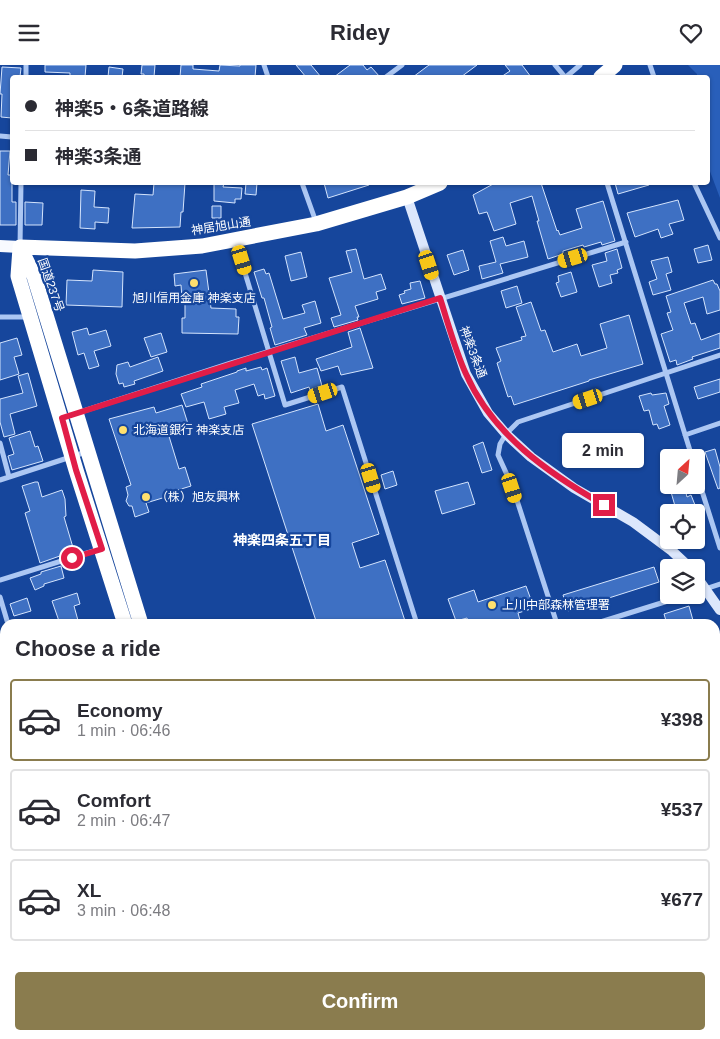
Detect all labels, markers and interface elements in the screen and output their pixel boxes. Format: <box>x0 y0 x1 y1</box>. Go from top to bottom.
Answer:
icon: menu <box>15 19 43 47</box>
icon: heart <box>677 19 705 47</box>
text: Ridey <box>330 20 390 45</box>
text: 神楽5・6条道路線 <box>55 98 209 119</box>
text: 神楽3条通 <box>55 146 142 167</box>
street label: 神居旭山通 <box>190 214 252 238</box>
car <box>230 243 253 277</box>
car <box>556 246 589 270</box>
car <box>417 248 440 282</box>
street label: 国道237号 <box>35 256 67 314</box>
marker: 旭川信用金庫 神楽支店 <box>188 277 200 289</box>
place label: 旭川信用金庫 神楽支店 <box>132 291 256 305</box>
street label: 神楽3条通 <box>457 324 489 380</box>
car <box>306 381 339 405</box>
car <box>571 387 604 411</box>
place label: 北海道銀行 神楽支店 <box>133 423 244 437</box>
marker: 北海道銀行 神楽支店 <box>117 424 129 436</box>
callout: 2 min <box>563 433 645 467</box>
text: 2 min <box>582 442 624 459</box>
north arrow <box>660 449 705 494</box>
map controls <box>660 449 705 604</box>
car <box>359 461 382 495</box>
car <box>500 471 523 505</box>
place label: （株）旭友興林 <box>156 490 240 504</box>
marker: （株）旭友興林 <box>140 491 152 503</box>
route end <box>593 494 615 516</box>
button: locate <box>660 504 705 549</box>
district label: 神楽四条五丁目 <box>233 532 331 548</box>
route start <box>61 547 83 569</box>
button: layers <box>660 559 705 604</box>
place label: 上川中部森林管理署 <box>502 598 610 612</box>
marker: 上川中部森林管理署 <box>486 599 498 611</box>
text: Choose a ride <box>15 636 160 661</box>
icon: car <box>17 698 62 743</box>
text: Economy <box>77 700 163 721</box>
text: ¥398 <box>661 709 703 730</box>
text: 1 min · 06:46 <box>77 722 170 739</box>
icon: car <box>17 788 62 833</box>
text: Comfort <box>77 790 151 811</box>
text: ¥537 <box>661 799 703 820</box>
text: 2 min · 06:47 <box>77 812 170 829</box>
icon: car <box>17 878 62 923</box>
text: XL <box>77 880 101 901</box>
text: ¥677 <box>661 889 703 910</box>
text: 3 min · 06:48 <box>77 902 170 919</box>
button: Confirm <box>15 972 705 1030</box>

